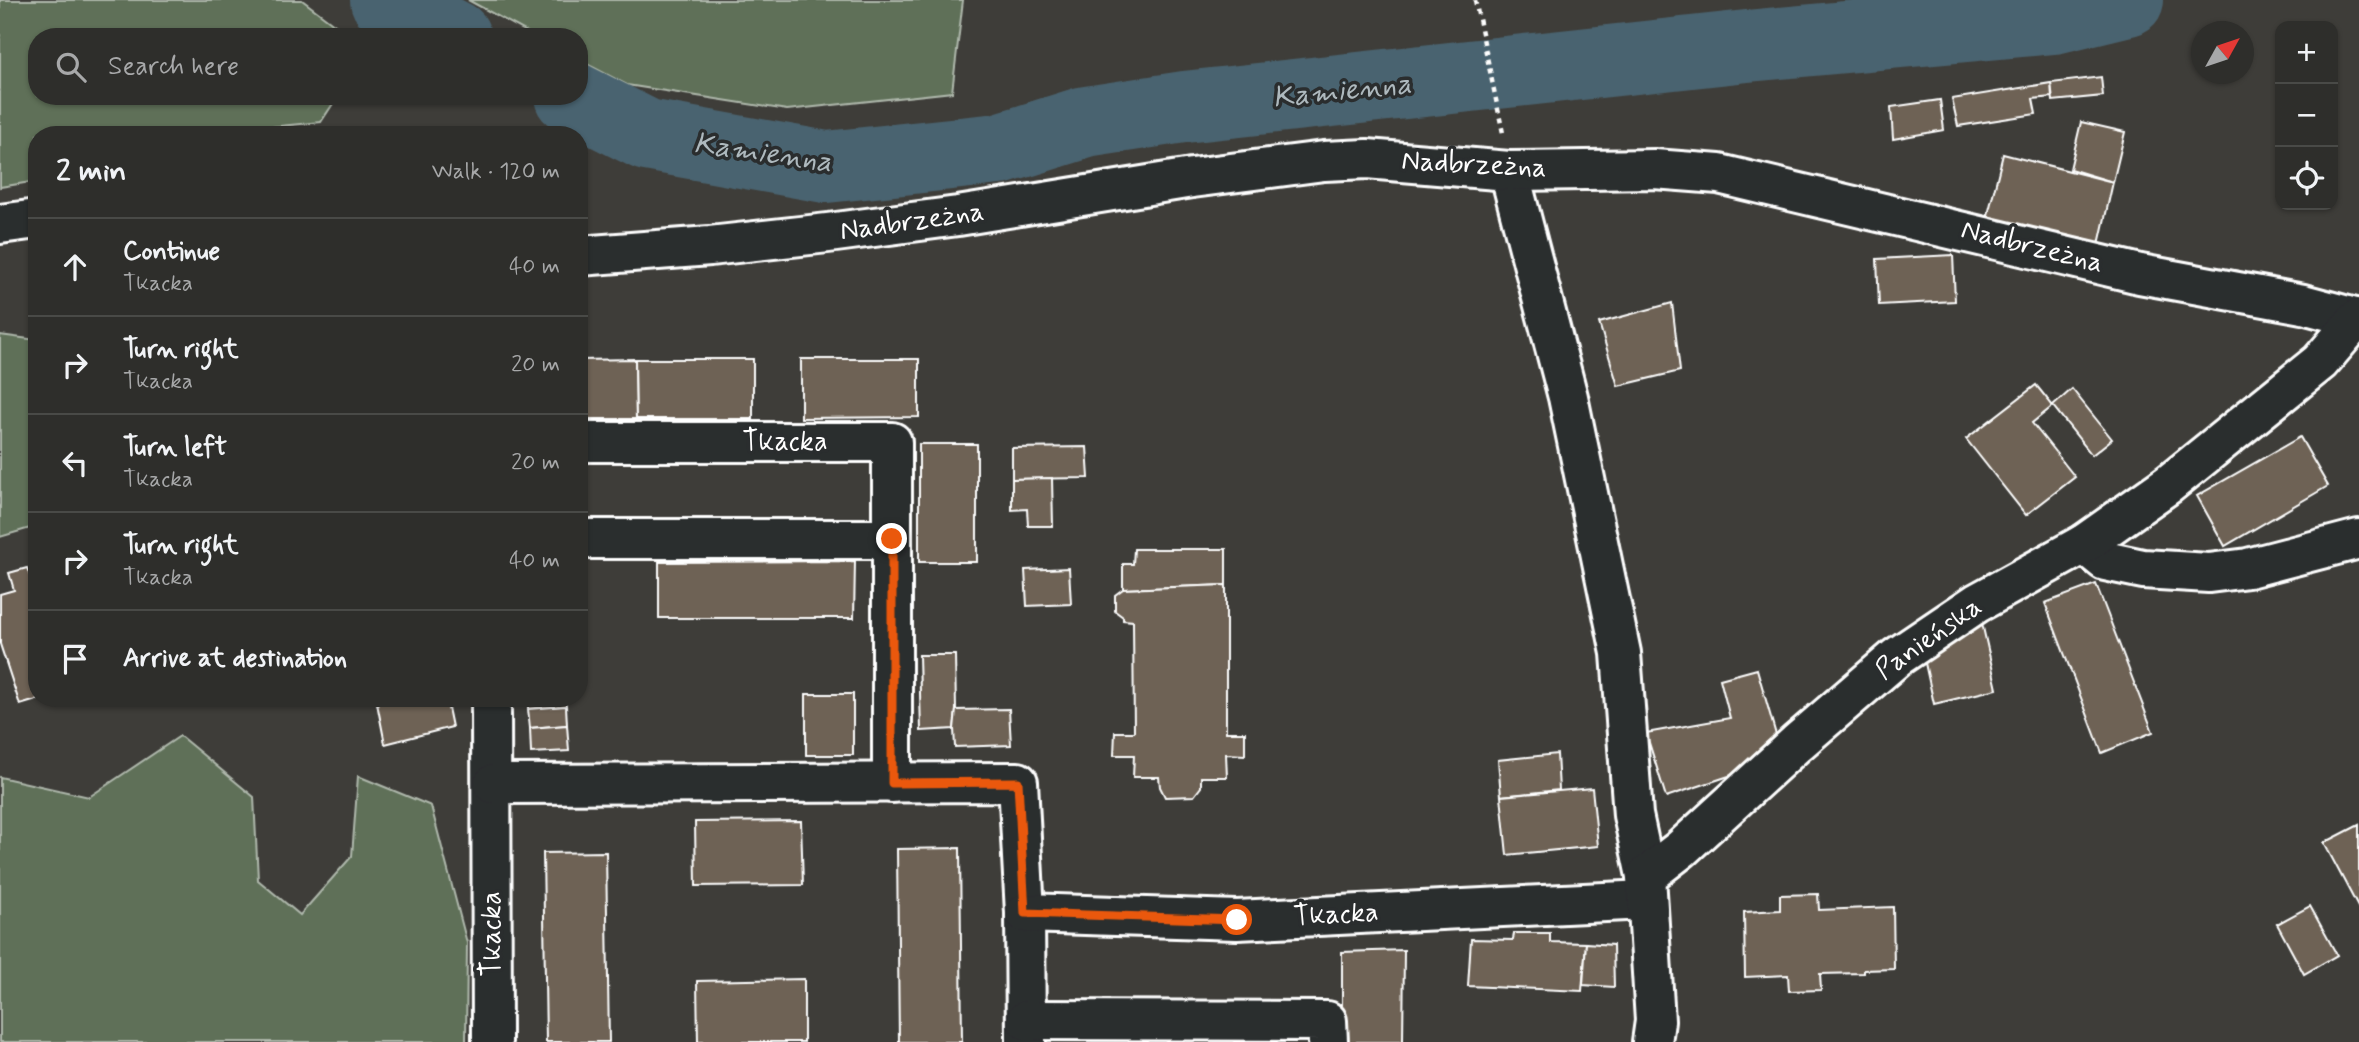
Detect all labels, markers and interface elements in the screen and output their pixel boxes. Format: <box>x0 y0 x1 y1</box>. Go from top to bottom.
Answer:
north arrow <box>2191 21 2254 84</box>
map controls <box>2275 21 2338 210</box>
button: + <box>2275 21 2338 84</box>
search box <box>28 28 588 105</box>
icon: search <box>52 48 90 86</box>
text: Search here <box>108 50 239 84</box>
water label: Kamienna <box>1271 64 1413 118</box>
button: − <box>2275 84 2338 147</box>
water label: Kamienna <box>691 124 835 182</box>
street label: Nadbrzeżna <box>1401 143 1547 187</box>
button: locate <box>2275 147 2338 210</box>
text: 2 min <box>56 152 126 191</box>
text: Walk · 120 m <box>432 157 560 187</box>
street label: Nadbrzeżna <box>838 194 986 250</box>
street label: Nadbrzeżna <box>1957 211 2107 283</box>
text: Continue <box>123 235 220 269</box>
icon: ahead <box>56 248 94 286</box>
text: 40 m <box>509 252 560 282</box>
text: Tkacka <box>123 269 193 299</box>
text: Turn right <box>123 333 239 367</box>
icon: right <box>56 346 94 384</box>
text: 20 m <box>511 350 560 380</box>
text: Tkacka <box>123 367 193 397</box>
street label: Tkacka <box>742 424 828 461</box>
text: Turn left <box>123 431 227 465</box>
icon: left <box>56 444 94 482</box>
text: 20 m <box>511 448 560 478</box>
text: Tkacka <box>123 465 193 495</box>
route end <box>876 523 907 554</box>
text: Turn right <box>123 529 239 563</box>
icon: right <box>56 542 94 580</box>
text: 40 m <box>509 546 560 576</box>
text: Tkacka <box>123 563 193 593</box>
street label: Panieńska <box>1868 589 1990 689</box>
icon: arrive <box>56 640 94 678</box>
text: Arrive at destination <box>123 642 347 676</box>
street label: Tkacka <box>474 891 511 977</box>
street label: Tkacka <box>1292 894 1380 936</box>
route start <box>1221 904 1252 935</box>

